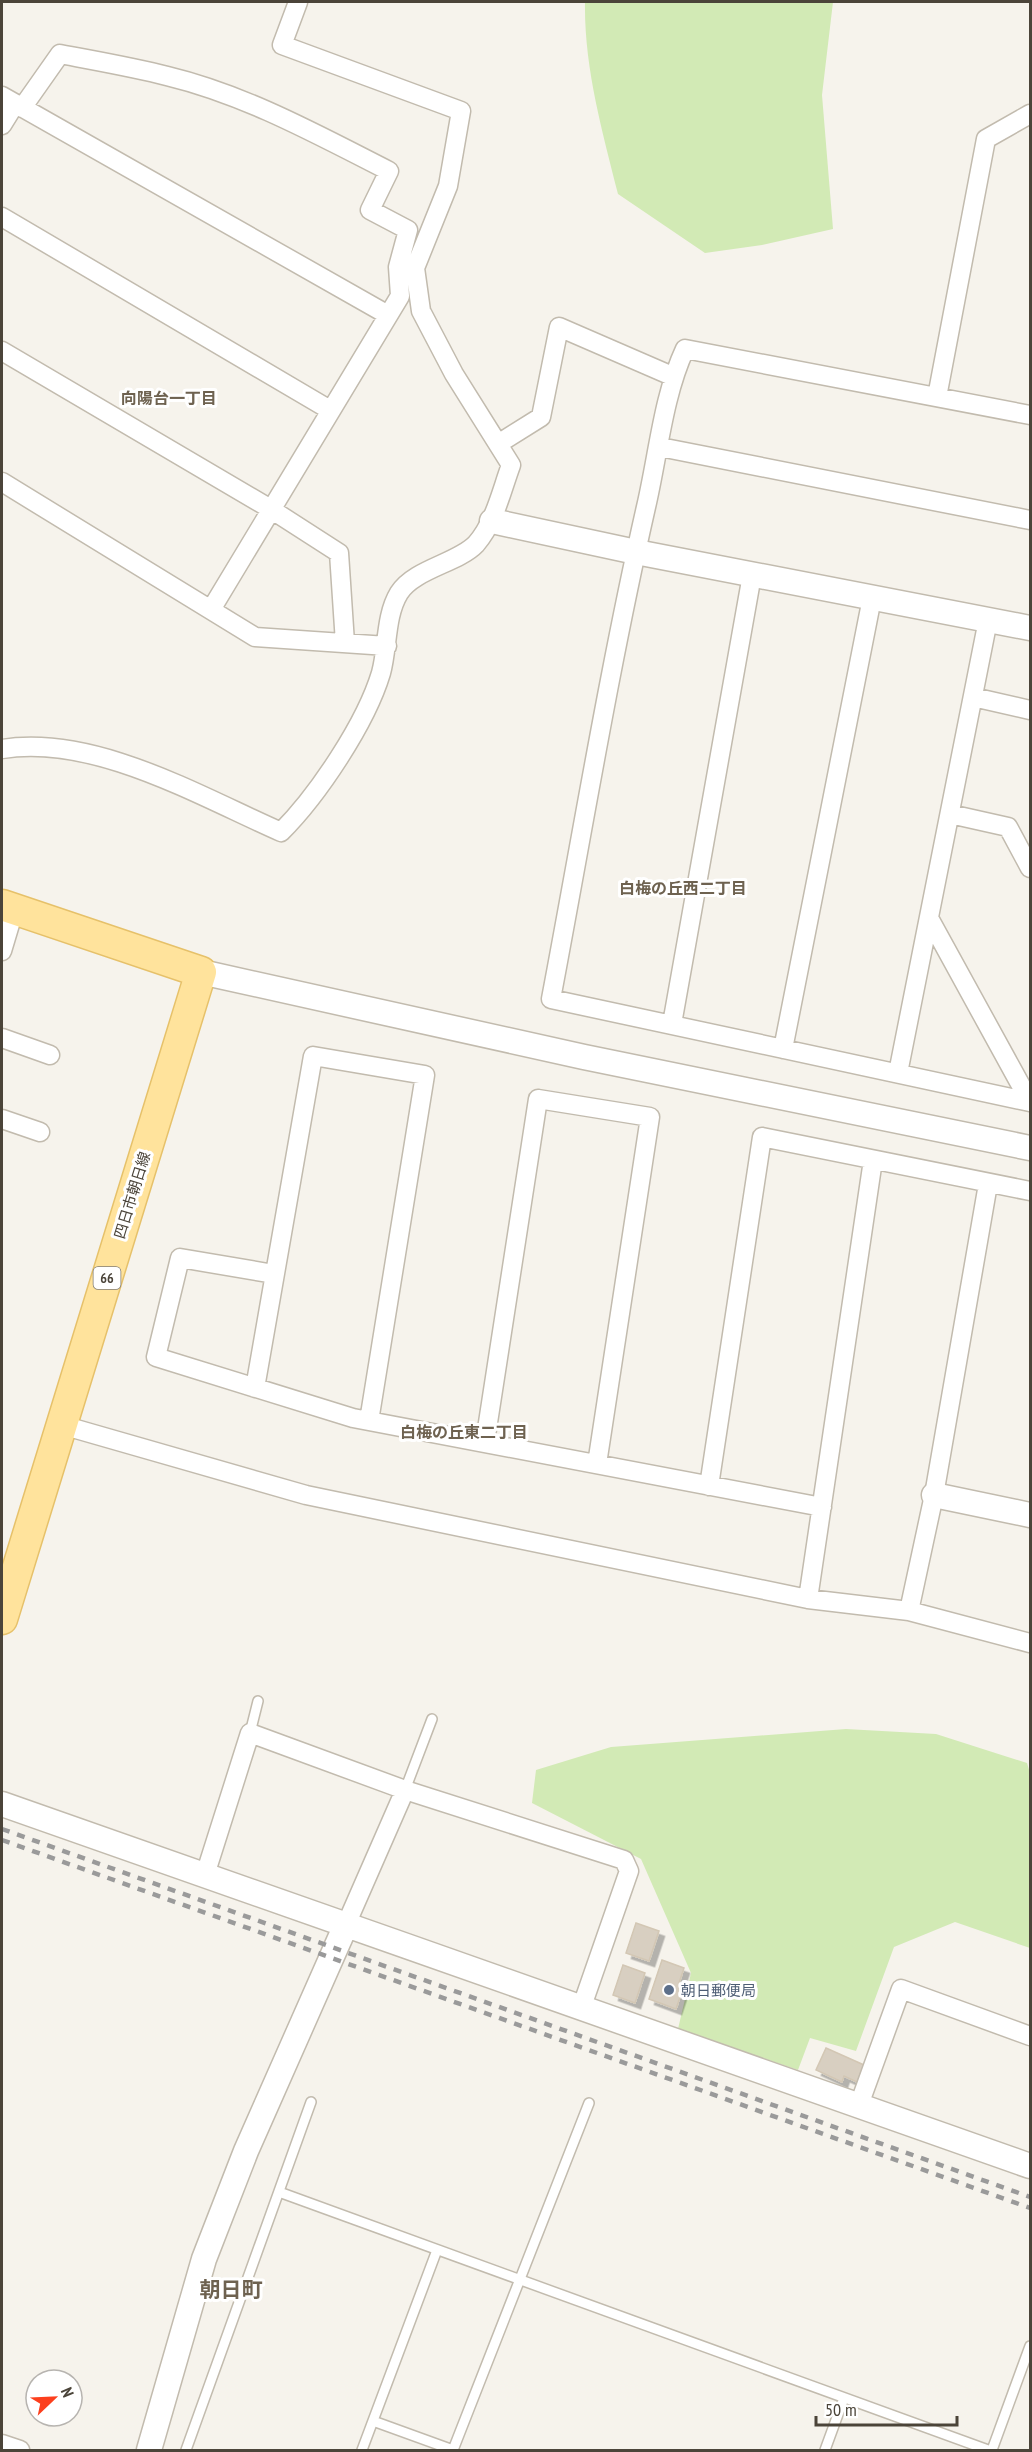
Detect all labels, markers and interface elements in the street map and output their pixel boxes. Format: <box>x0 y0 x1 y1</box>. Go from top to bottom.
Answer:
district label: 向陽台一丁目 <box>121 388 217 408</box>
district label: 白梅の丘西二丁目 <box>619 878 747 898</box>
street label: 四日市朝日線 <box>110 1149 154 1241</box>
road number: 66 <box>94 1267 120 1289</box>
district label: 白梅の丘東二丁目 <box>400 1422 528 1442</box>
place label: 朝日郵便局 <box>681 1981 756 2000</box>
marker: 朝日郵便局 <box>662 1983 676 1997</box>
district label: 朝日町 <box>200 2276 263 2303</box>
north arrow <box>24 2368 84 2428</box>
text: N <box>57 2384 79 2400</box>
scale bar <box>816 2389 957 2427</box>
text: 50 m <box>825 2398 857 2421</box>

